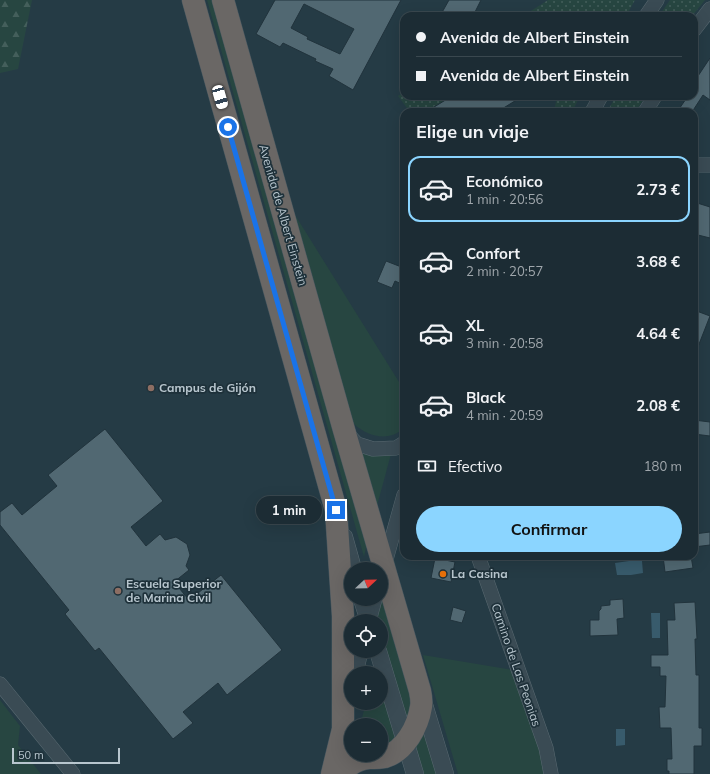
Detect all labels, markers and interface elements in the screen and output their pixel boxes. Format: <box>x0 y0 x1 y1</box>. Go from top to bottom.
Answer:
text: Avenida de Albert Einstein <box>440 28 629 47</box>
text: Avenida de Albert Einstein <box>440 66 629 85</box>
car <box>211 84 229 110</box>
route start <box>219 118 237 136</box>
text: Elige un viaje <box>416 120 529 143</box>
street label: Avenida de Albert Einstein <box>256 142 311 287</box>
icon: car <box>418 171 454 207</box>
text: Económico <box>466 172 543 191</box>
text: 2.73 € <box>636 180 680 199</box>
text: 1 min · 20:56 <box>466 191 543 207</box>
icon: car <box>418 243 454 279</box>
text: Confort <box>466 244 520 263</box>
text: 3.68 € <box>636 252 680 271</box>
text: 2 min · 20:57 <box>466 263 543 279</box>
icon: car <box>418 315 454 351</box>
text: XL <box>466 316 484 335</box>
text: 4.64 € <box>636 324 680 343</box>
text: 3 min · 20:58 <box>466 335 543 351</box>
place label: Campus de Gijón <box>159 380 256 395</box>
marker: Campus de Gijón <box>146 383 156 393</box>
icon: car <box>418 387 454 423</box>
text: Black <box>466 388 505 407</box>
text: 2.08 € <box>636 396 680 415</box>
text: 4 min · 20:59 <box>466 407 543 423</box>
icon: cash <box>416 455 438 477</box>
text: Efectivo <box>448 457 502 476</box>
text: 180 m <box>644 458 682 474</box>
callout: 1 min <box>256 496 322 524</box>
route end <box>327 501 345 519</box>
text: 1 min <box>272 502 306 518</box>
button: Confirmar <box>416 506 682 552</box>
north arrow <box>344 562 388 606</box>
map controls <box>344 562 388 762</box>
place label: La Casina <box>451 566 508 581</box>
marker: La Casina <box>438 569 448 579</box>
place label: Escuela Superior de Marina Civil <box>126 576 222 605</box>
marker: Escuela Superior de Marina Civil <box>113 586 123 596</box>
street label: Camino de Las Peonias <box>488 601 545 728</box>
button: locate <box>344 614 388 658</box>
button: + <box>344 666 388 710</box>
button: − <box>344 718 388 762</box>
scale bar <box>12 746 120 765</box>
text: 50 m <box>18 748 44 762</box>

